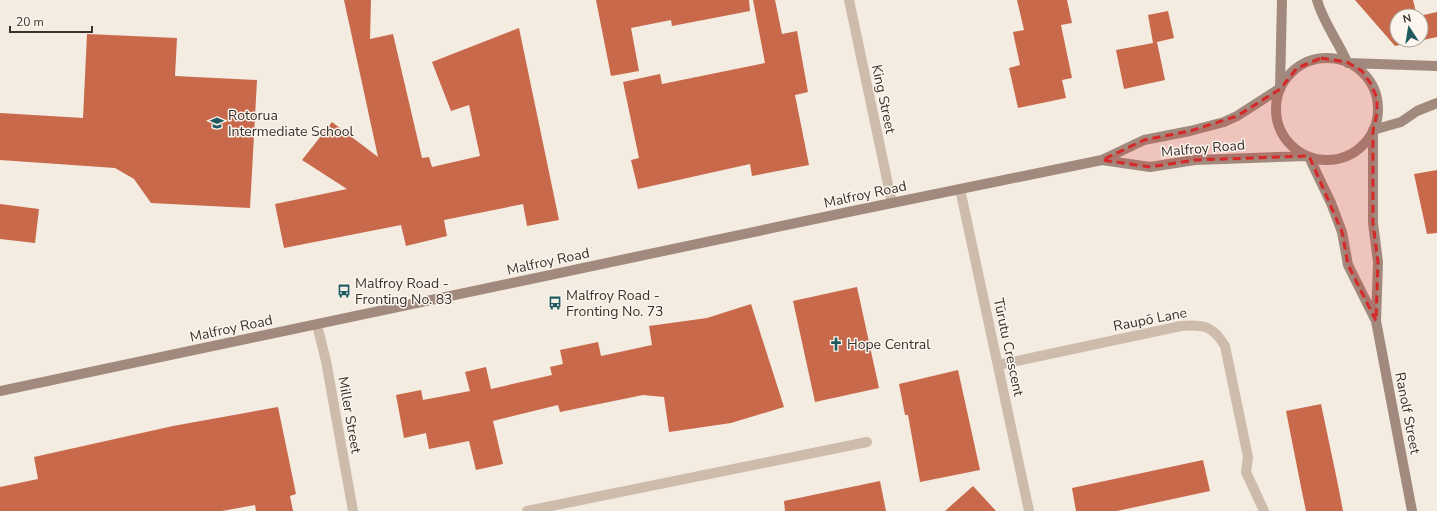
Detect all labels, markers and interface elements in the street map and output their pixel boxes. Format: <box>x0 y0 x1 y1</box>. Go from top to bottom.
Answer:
scale bar <box>10 8 92 34</box>
north arrow <box>1389 8 1429 48</box>
text: N <box>1401 11 1413 27</box>
text: 20 m <box>16 14 44 30</box>
street label: King Street <box>867 63 900 135</box>
place label: Rotorua Intermediate School <box>228 106 355 141</box>
school or university icon: Rotorua Intermediate School <box>209 115 225 131</box>
street label: Malfroy Road <box>1160 135 1246 162</box>
street label: Malfroy Road <box>822 176 908 213</box>
street label: Malfroy Road <box>505 243 591 280</box>
place label: Malfroy Road - Fronting No. 83 <box>355 274 453 309</box>
bus stop icon: Malfroy Road - Fronting No. 83 <box>336 283 352 299</box>
place label: Malfroy Road - Fronting No. 73 <box>566 286 664 321</box>
bus stop icon: Malfroy Road - Fronting No. 73 <box>547 295 563 311</box>
street label: Tūrutu Crescent <box>989 296 1028 398</box>
street label: Raupō Lane <box>1112 303 1189 336</box>
street label: Malfroy Road <box>188 310 274 347</box>
place label: Hope Central <box>847 335 931 354</box>
church icon: Hope Central <box>828 336 844 352</box>
street label: Ranolf Street <box>1390 371 1425 456</box>
street label: Miller Street <box>333 375 366 455</box>

